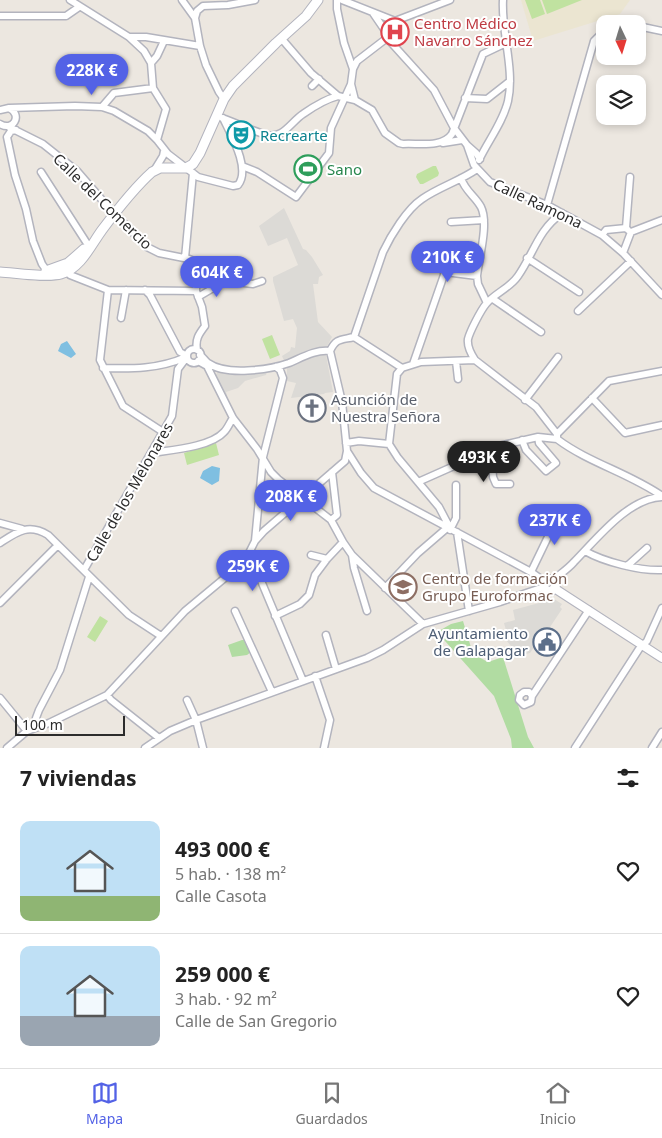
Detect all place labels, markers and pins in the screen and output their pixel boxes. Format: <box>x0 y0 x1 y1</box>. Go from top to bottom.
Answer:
place label: Centro Médico Navarro Sánchez <box>414 13 533 50</box>
hospital icon: Centro Médico Navarro Sánchez <box>380 17 410 47</box>
pin: 228K € <box>51 54 133 96</box>
theatre icon: Recrearte <box>226 120 256 150</box>
place label: Recrearte <box>260 125 328 145</box>
sports icon: Sano <box>293 154 323 184</box>
place label: Sano <box>327 159 362 179</box>
pin: 210K € <box>407 240 489 283</box>
pin: 604K € <box>176 256 258 298</box>
place label: Asunción de Nuestra Señora <box>331 389 440 426</box>
church icon: Asunción de Nuestra Señora <box>297 393 327 423</box>
pin: 493K € <box>443 440 525 483</box>
pin: 208K € <box>250 480 332 522</box>
pin: 237K € <box>514 504 596 546</box>
pin: 259K € <box>212 550 294 592</box>
place label: Centro de formación Grupo Euroformac <box>422 568 567 605</box>
school or university icon: Centro de formación Grupo Euroformac <box>388 572 418 602</box>
place label: Ayuntamiento de Galapagar <box>428 623 528 660</box>
public building icon: Ayuntamiento de Galapagar <box>532 627 562 657</box>

